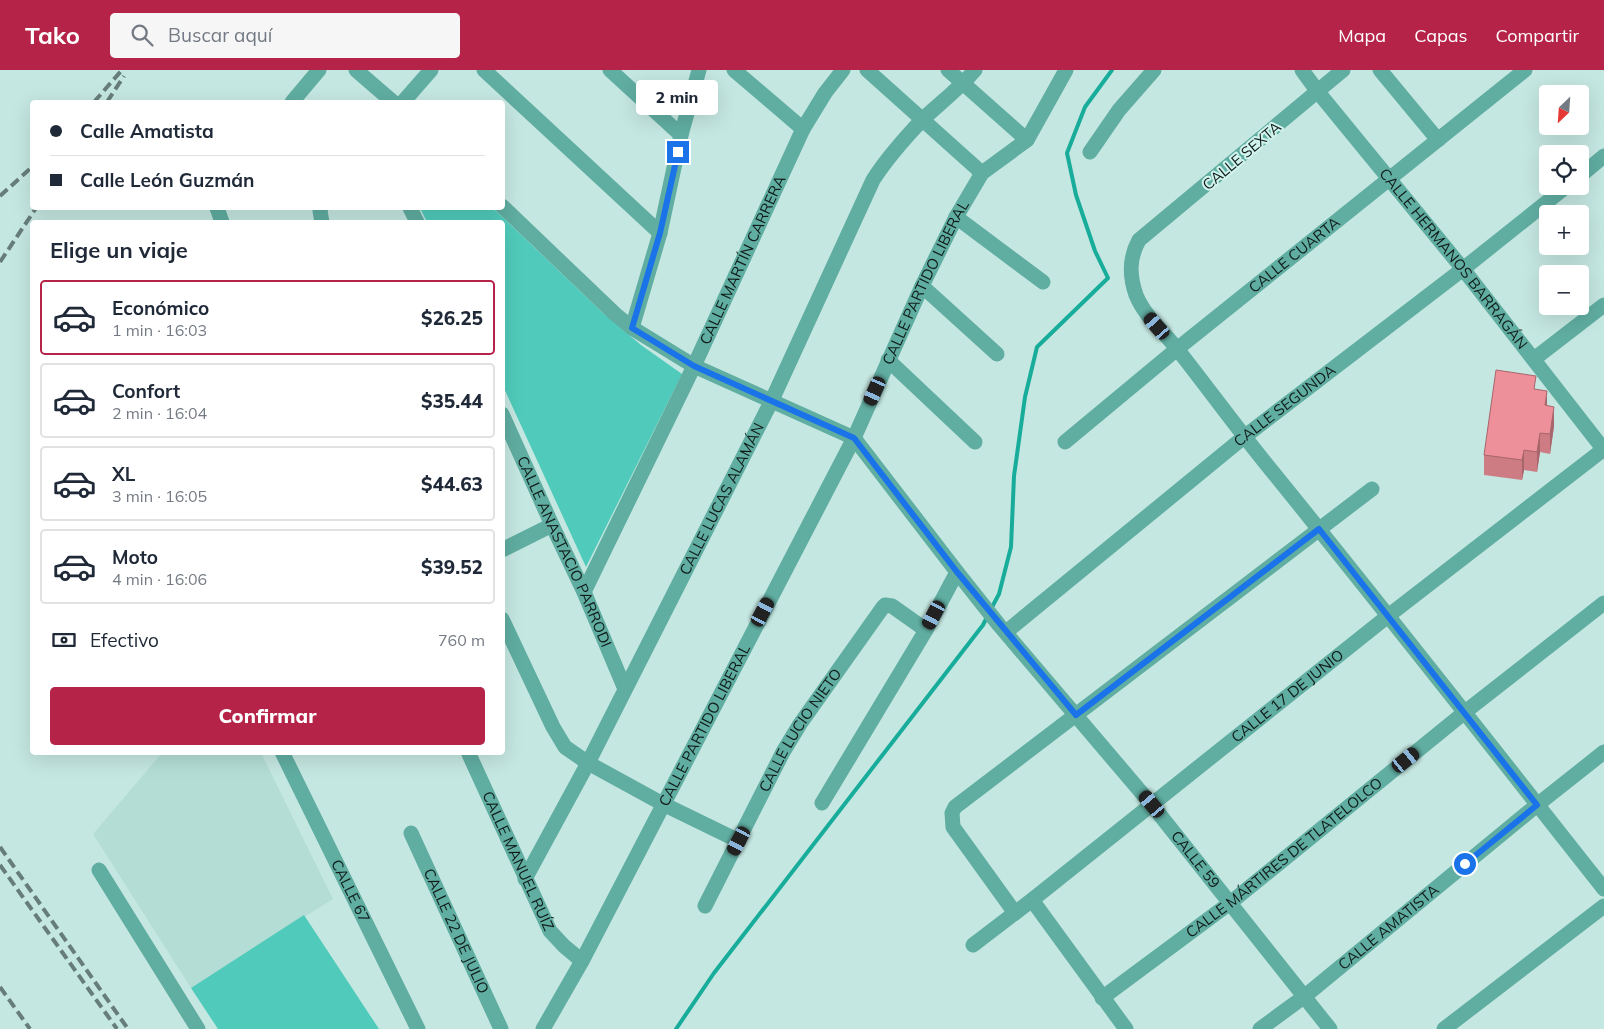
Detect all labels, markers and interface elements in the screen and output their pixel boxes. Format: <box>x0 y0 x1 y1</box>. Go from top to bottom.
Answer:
search box <box>110 13 460 58</box>
text: Tako <box>25 20 80 50</box>
icon: search <box>128 21 156 49</box>
text: Buscar aquí <box>168 23 272 47</box>
text: Mapa <box>1338 24 1386 47</box>
text: Capas <box>1414 24 1468 47</box>
text: Compartir <box>1496 24 1579 47</box>
callout: 2 min <box>637 79 719 114</box>
north arrow <box>1539 85 1589 135</box>
map controls <box>1539 85 1589 315</box>
text: 2 min <box>656 87 698 107</box>
street label: CALLE SEXTA <box>1198 117 1285 194</box>
text: Calle Amatista <box>80 119 214 143</box>
route end <box>667 141 689 163</box>
button: locate <box>1539 145 1589 195</box>
street label: CALLE HERMANOS BARRAGÁN <box>1375 164 1532 353</box>
text: Calle León Guzmán <box>80 168 255 192</box>
street label: CALLE MARTÍN CARRERA <box>695 172 789 347</box>
street label: CALLE PARTIDO LIBERAL <box>878 197 973 368</box>
button: + <box>1539 205 1589 255</box>
street label: CALLE CUARTA <box>1245 212 1343 297</box>
text: Elige un viaje <box>50 236 188 264</box>
button: − <box>1539 265 1589 315</box>
icon: car <box>52 295 97 340</box>
text: Económico <box>112 296 209 320</box>
text: $26.25 <box>421 306 483 330</box>
car <box>1141 310 1172 342</box>
text: 1 min · 16:03 <box>112 320 207 340</box>
street label: CALLE SEGUNDA <box>1230 360 1339 451</box>
car <box>862 374 887 408</box>
icon: car <box>52 378 97 423</box>
text: Confort <box>112 379 180 403</box>
text: $35.44 <box>421 389 483 413</box>
text: 2 min · 16:04 <box>112 403 207 423</box>
street label: CALLE LUCAS ALAMÁN <box>675 419 768 578</box>
street label: CALLE ANASTACIO PARRODI <box>513 453 616 650</box>
icon: car <box>52 461 97 506</box>
text: XL <box>112 462 135 486</box>
text: $44.63 <box>421 472 483 496</box>
text: 3 min · 16:05 <box>112 486 207 506</box>
icon: car <box>52 544 97 589</box>
text: Moto <box>112 545 158 569</box>
text: $39.52 <box>421 555 483 579</box>
text: 4 min · 16:06 <box>112 569 207 589</box>
car <box>749 595 776 629</box>
car <box>920 598 947 632</box>
icon: cash <box>50 626 78 654</box>
text: Efectivo <box>90 628 159 652</box>
text: 760 m <box>438 630 485 650</box>
street label: CALLE PARTIDO LIBERAL <box>654 641 754 809</box>
street label: CALLE 17 DE JUNIO <box>1227 645 1347 746</box>
street label: CALLE LUCIO NIETO <box>754 665 845 795</box>
button: Confirmar <box>50 687 485 745</box>
car <box>1389 745 1422 775</box>
street label: CALLE MÁRTIRES DE TLATELOLCO <box>1182 773 1386 942</box>
street label: CALLE MANUEL RUÍZ <box>478 788 559 934</box>
car <box>1136 788 1167 820</box>
car <box>725 824 752 858</box>
street label: CALLE 59 <box>1167 827 1224 892</box>
route start <box>1454 853 1476 875</box>
street label: CALLE 67 <box>327 856 374 926</box>
street label: CALLE 22 DE JULIO <box>420 865 493 997</box>
street label: CALLE AMATISTA <box>1334 880 1442 974</box>

